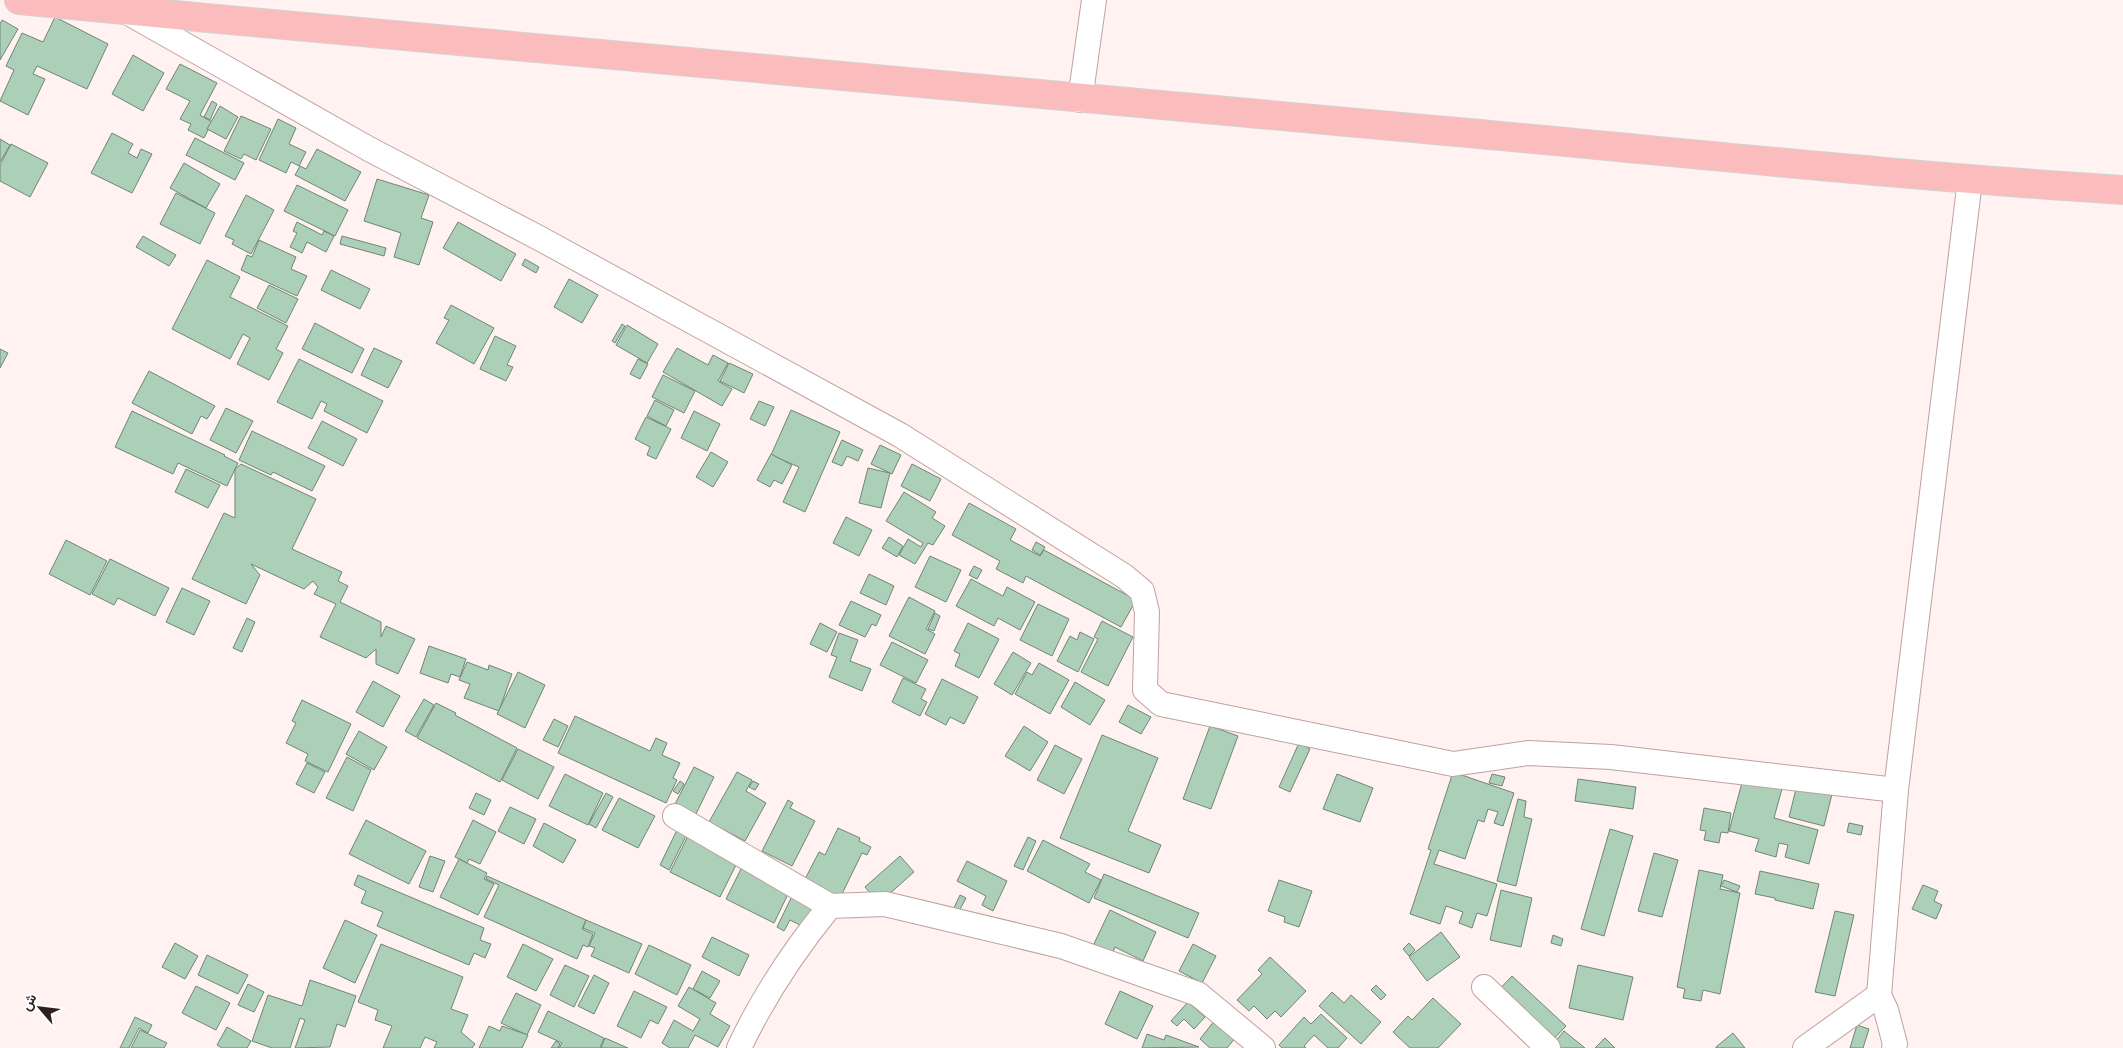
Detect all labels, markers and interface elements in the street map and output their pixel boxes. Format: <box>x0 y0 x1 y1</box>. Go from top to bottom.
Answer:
north arrow <box>15 983 65 1033</box>
text: ش <box>16 990 40 1014</box>

